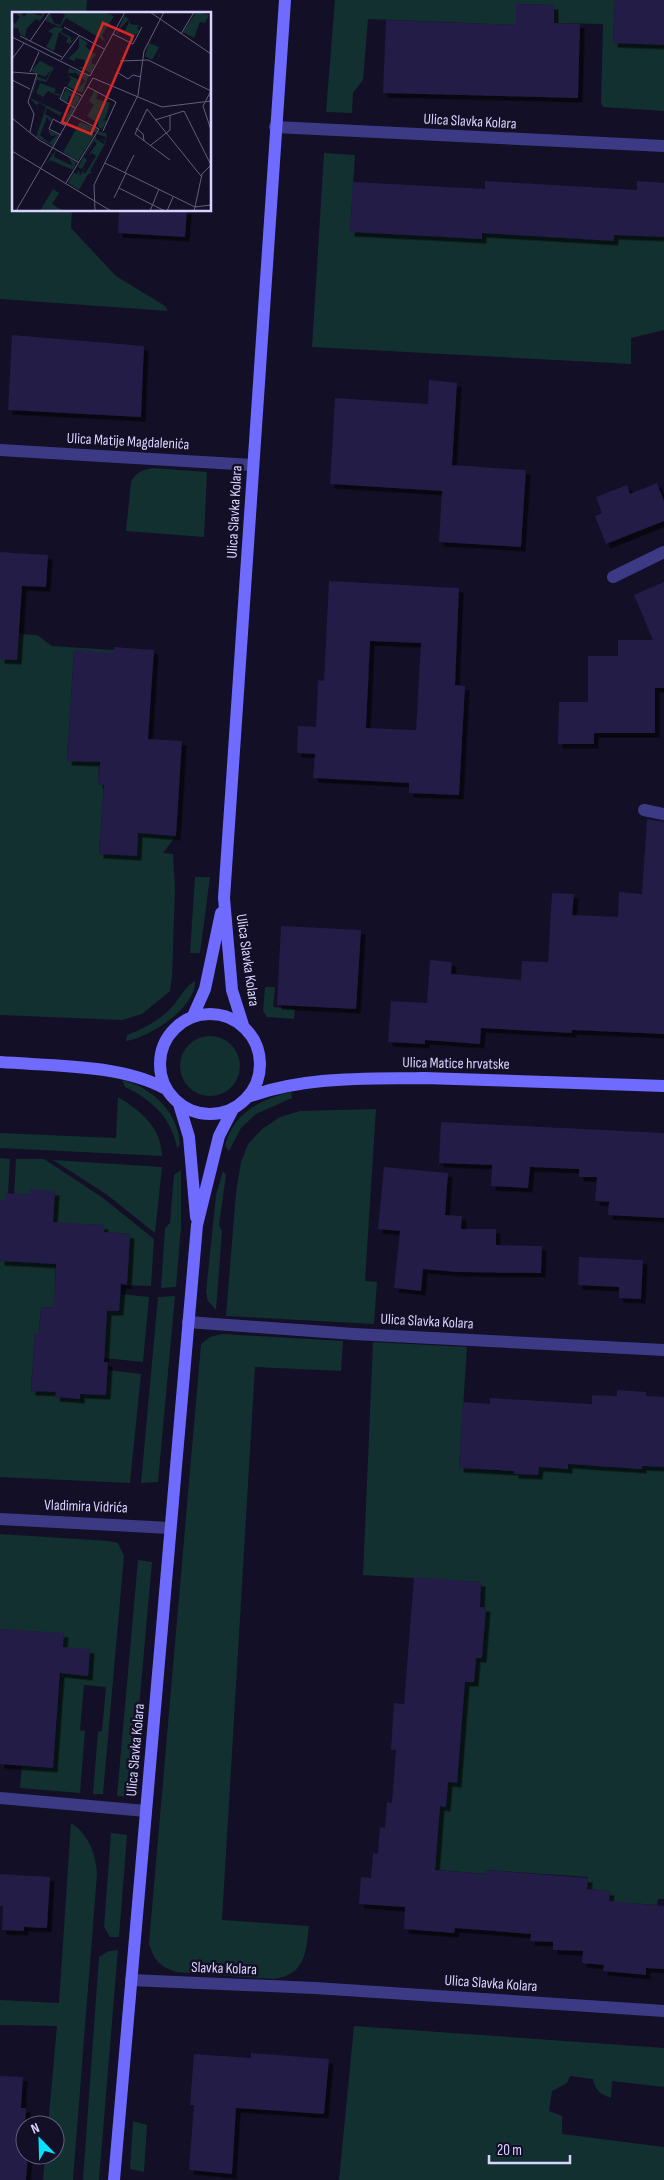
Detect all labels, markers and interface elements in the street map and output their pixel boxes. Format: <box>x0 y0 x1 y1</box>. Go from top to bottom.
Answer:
inset map <box>12 12 211 211</box>
street label: Ulica Slavka Kolara <box>423 110 517 133</box>
street label: Ulica Matije Magdalenića <box>66 429 190 454</box>
street label: Ulica Slavka Kolara <box>223 465 246 559</box>
street label: Ulica Slavka Kolara <box>232 913 263 1008</box>
street label: Ulica Matice hrvatske <box>402 1053 510 1074</box>
street label: Ulica Slavka Kolara <box>380 1310 474 1333</box>
street label: Vladimira Vidrića <box>44 1496 128 1517</box>
street label: Ulica Slavka Kolara <box>122 1703 149 1797</box>
street label: Slavka Kolara <box>191 1958 257 1979</box>
street label: Ulica Slavka Kolara <box>444 1971 538 1996</box>
north arrow <box>15 2115 65 2165</box>
text: N <box>28 2119 42 2138</box>
scale bar <box>489 2132 570 2164</box>
text: 20 m <box>497 2141 522 2160</box>

